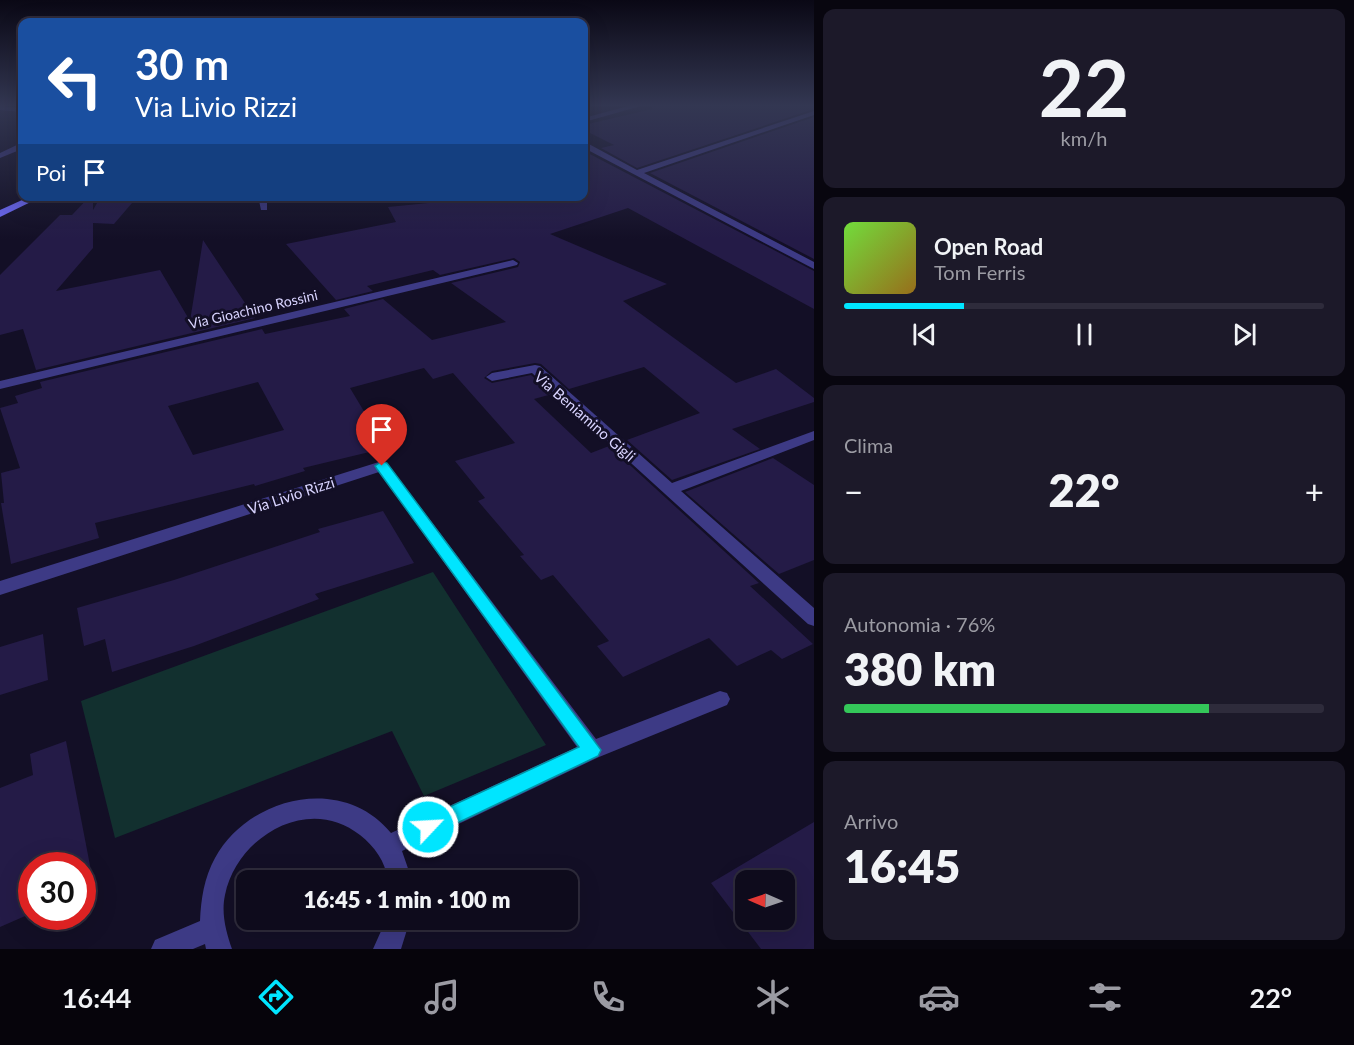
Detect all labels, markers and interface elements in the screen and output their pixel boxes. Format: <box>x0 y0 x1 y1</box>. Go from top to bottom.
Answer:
text: 30 m <box>135 39 229 89</box>
text: 22 <box>1039 40 1129 134</box>
icon: left <box>36 42 114 120</box>
text: Via Livio Rizzi <box>135 90 297 123</box>
text: km/h <box>1061 126 1107 150</box>
icon: arrive <box>78 156 111 189</box>
text: Poi <box>36 159 66 186</box>
text: Open Road <box>934 233 1043 260</box>
text: Tom Ferris <box>934 260 1025 284</box>
street label: Via Gioachino Rossini <box>187 286 319 332</box>
icon: previous <box>908 318 941 351</box>
icon: pause <box>1068 318 1101 351</box>
icon: next <box>1228 318 1261 351</box>
street label: Via Beniamino Gigli <box>531 367 639 465</box>
pin <box>356 404 407 466</box>
icon: arrive <box>365 413 398 446</box>
text: Clima <box>844 433 893 457</box>
text: 22° <box>1049 463 1119 517</box>
text: − <box>844 471 863 511</box>
text: + <box>1305 471 1324 511</box>
street label: Via Livio Rizzi <box>245 473 337 517</box>
text: Autonomia · 76% <box>844 612 995 636</box>
text: 380 km <box>844 642 996 696</box>
position arrow <box>396 795 460 859</box>
text: Arrivo <box>844 809 898 833</box>
text: 16:45 <box>844 839 960 893</box>
speed limit sign: 30 <box>18 852 96 930</box>
north arrow <box>735 870 795 930</box>
map controls <box>735 870 795 930</box>
text: 16:45 · 1 min · 100 m <box>304 886 510 913</box>
icon: directions <box>255 976 297 1018</box>
icon: music <box>421 976 463 1018</box>
icon: phone <box>587 976 629 1018</box>
icon: climate <box>752 976 794 1018</box>
icon: car <box>918 976 960 1018</box>
icon: filters <box>1084 976 1126 1018</box>
text: 16:44 <box>62 981 131 1014</box>
text: 22° <box>1249 981 1292 1014</box>

